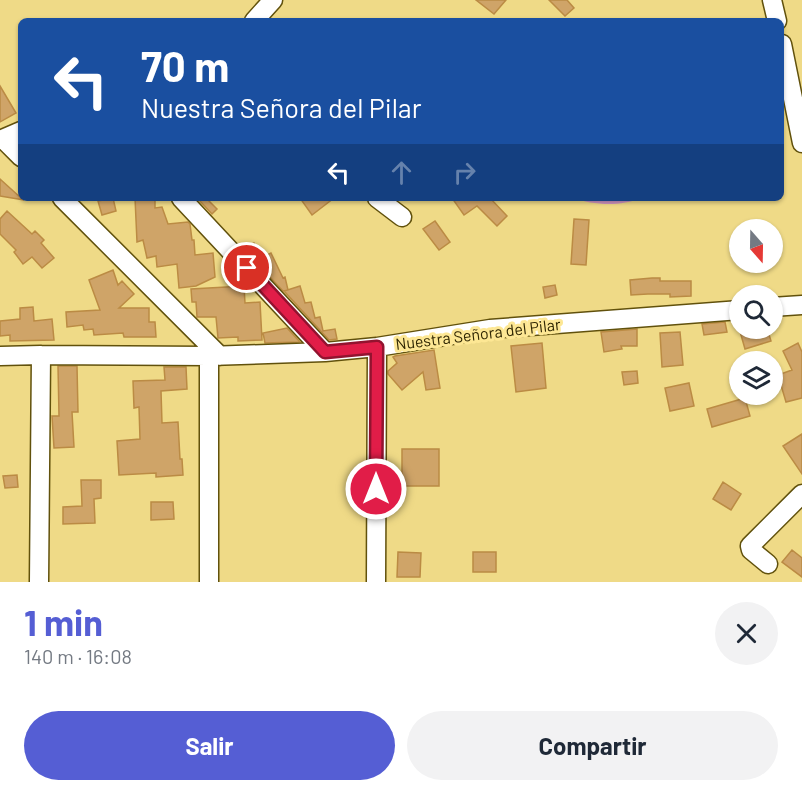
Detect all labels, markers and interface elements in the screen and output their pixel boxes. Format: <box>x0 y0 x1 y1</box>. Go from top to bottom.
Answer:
text: 70 m <box>141 40 229 90</box>
icon: left <box>42 42 120 120</box>
text: Nuestra Señora del Pilar <box>141 91 421 123</box>
icon: left <box>322 156 355 189</box>
icon: ahead <box>385 156 418 189</box>
icon: right <box>448 156 481 189</box>
north arrow <box>729 219 783 273</box>
map controls <box>729 219 783 405</box>
pin <box>221 242 272 293</box>
icon: arrive <box>230 251 263 284</box>
button: search <box>729 285 783 339</box>
street label: Nuestra Señora del Pilar <box>394 314 562 353</box>
button: layers <box>729 351 783 405</box>
position arrow <box>344 457 408 521</box>
text: 1 min <box>24 600 103 643</box>
button: close <box>715 602 778 665</box>
text: 140 m · 16:08 <box>24 644 132 668</box>
button: Salir <box>24 711 395 780</box>
button: Compartir <box>407 711 778 780</box>

